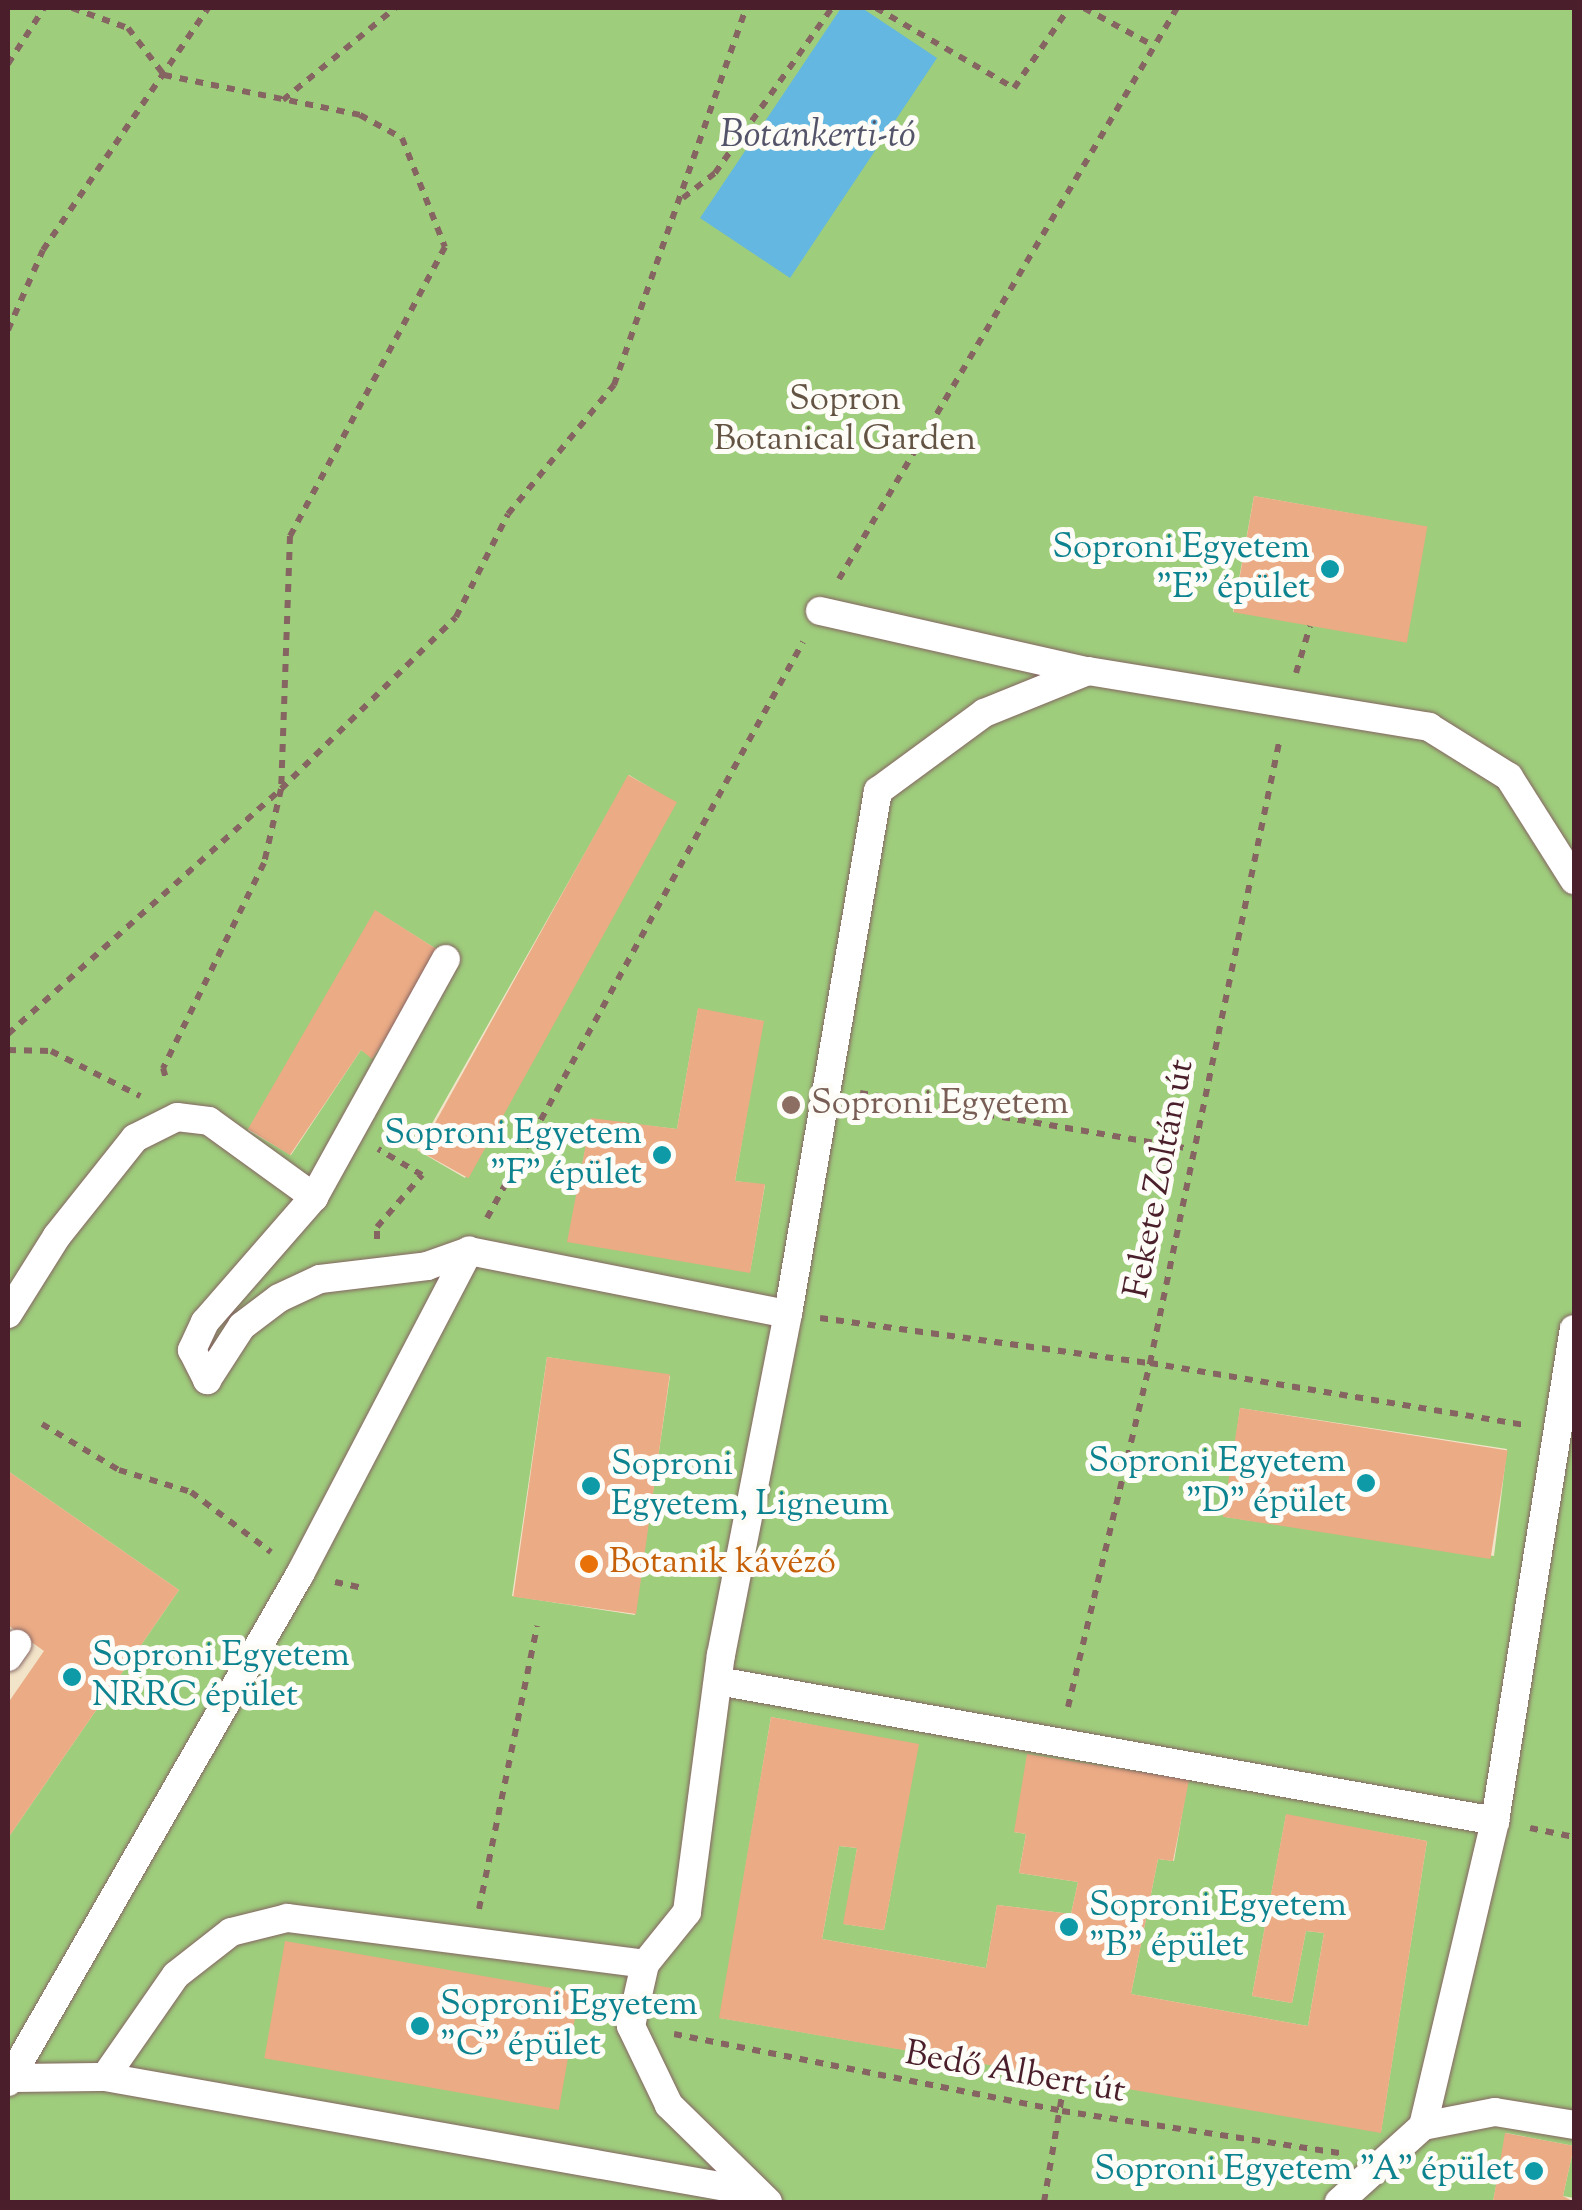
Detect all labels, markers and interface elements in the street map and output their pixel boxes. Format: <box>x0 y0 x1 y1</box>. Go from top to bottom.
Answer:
water label: Botankerti-tó <box>720 115 916 161</box>
park label: Sopron Botanical Garden <box>714 380 976 462</box>
place label: Soproni Egyetem "E" épület <box>1052 528 1310 610</box>
marker: Soproni Egyetem "E" épület <box>1319 558 1341 580</box>
street label: Fekete Zoltán út <box>1117 1056 1205 1302</box>
place label: Soproni Egyetem <box>811 1084 1069 1126</box>
marker: Soproni Egyetem <box>780 1094 802 1116</box>
place label: Soproni Egyetem "F" épület <box>384 1114 642 1196</box>
marker: Soproni Egyetem "F" épület <box>651 1144 673 1166</box>
place label: Soproni Egyetem "D" épület <box>1088 1442 1346 1524</box>
place label: Soproni Egyetem, Ligneum <box>611 1445 889 1527</box>
marker: Soproni Egyetem "D" épület <box>1355 1472 1377 1494</box>
marker: Soproni Egyetem, Ligneum <box>580 1475 602 1497</box>
place label: Botanik kávézó <box>609 1543 836 1585</box>
marker: Botanik kávézó <box>578 1553 600 1575</box>
place label: Soproni Egyetem NRRC épület <box>92 1636 350 1718</box>
marker: Soproni Egyetem NRRC épület <box>61 1666 83 1688</box>
place label: Soproni Egyetem "B" épület <box>1089 1886 1347 1968</box>
marker: Soproni Egyetem "B" épület <box>1058 1916 1080 1938</box>
place label: Soproni Egyetem "C" épület <box>440 1985 698 2067</box>
marker: Soproni Egyetem "C" épület <box>409 2015 431 2037</box>
street label: Bedő Albert út <box>902 2034 1128 2114</box>
place label: Soproni Egyetem "A" épület <box>1094 2150 1514 2192</box>
marker: Soproni Egyetem "A" épület <box>1523 2160 1545 2182</box>

